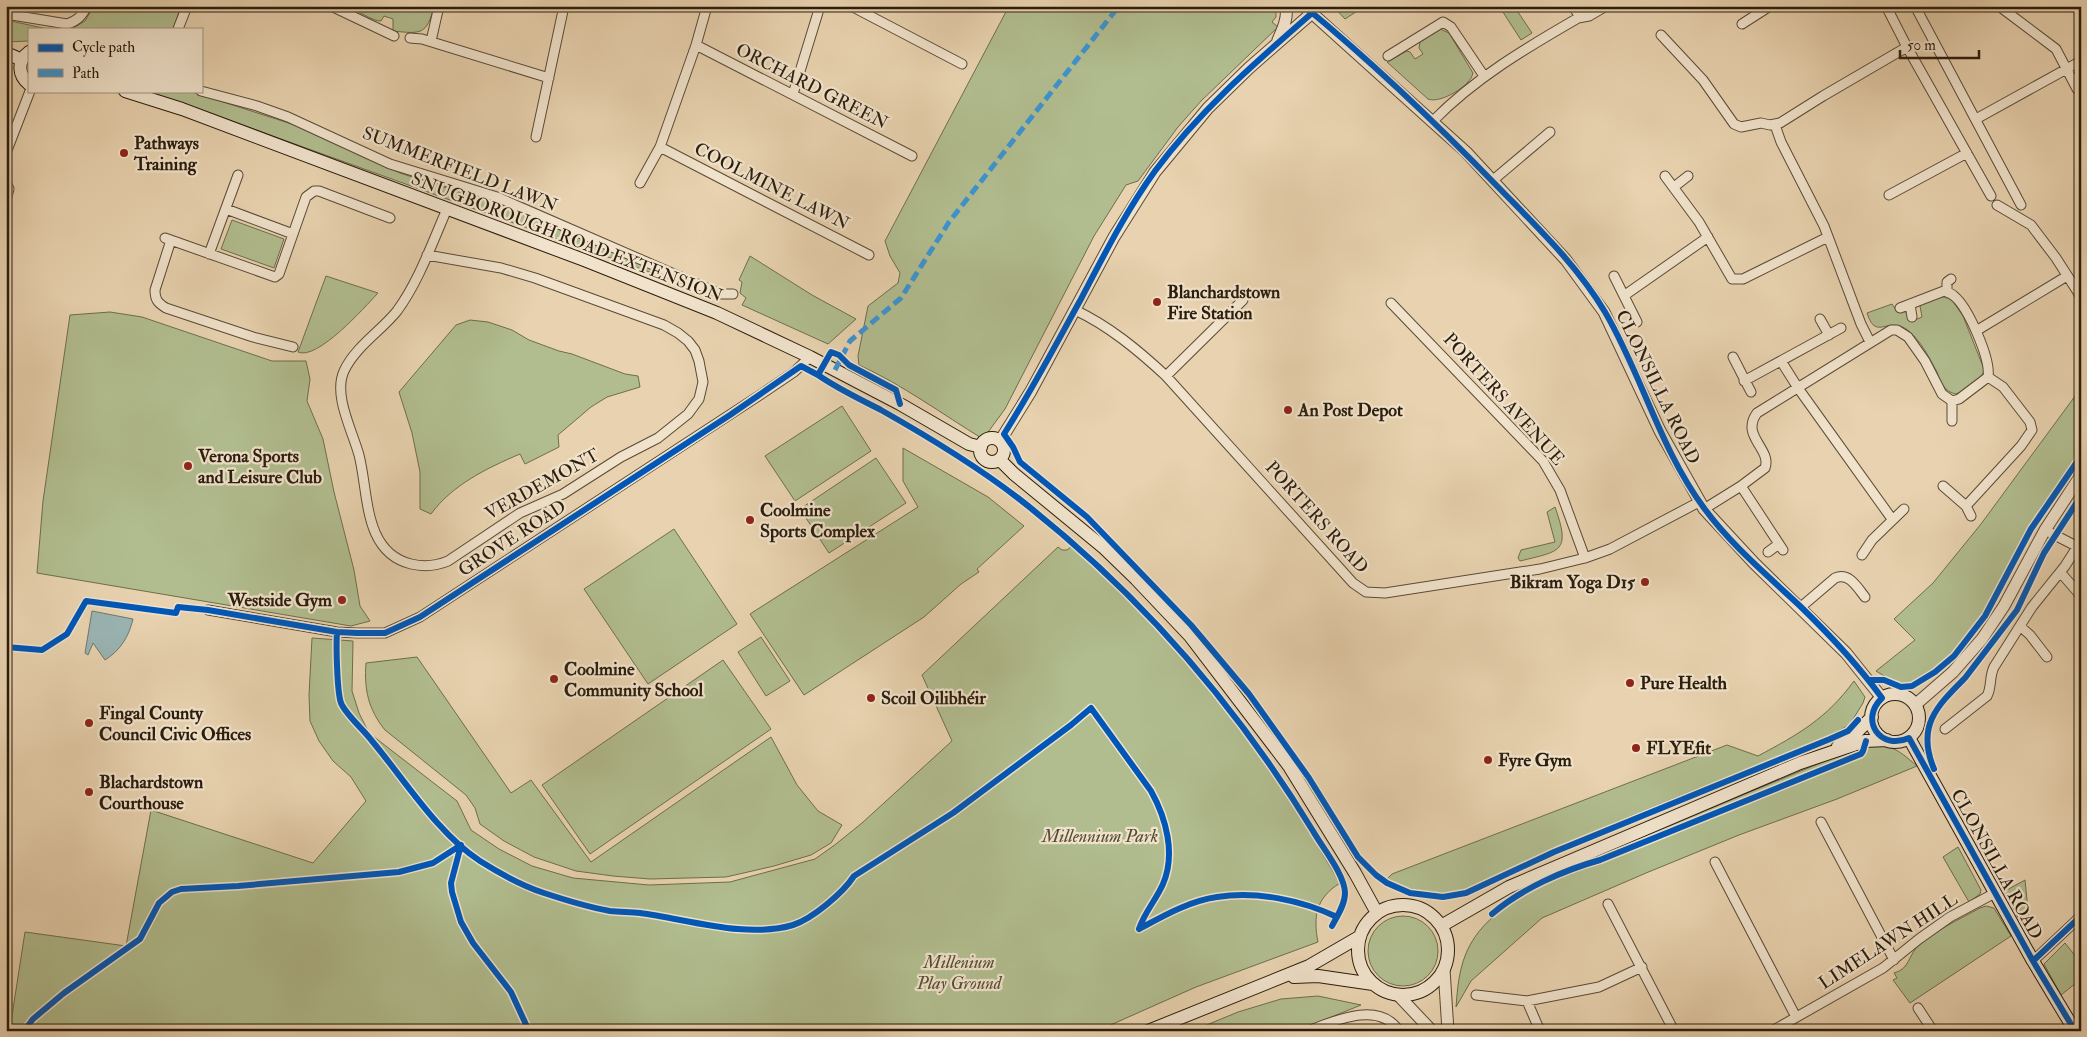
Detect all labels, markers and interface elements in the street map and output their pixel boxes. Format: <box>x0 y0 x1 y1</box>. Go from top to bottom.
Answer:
legend <box>28 28 202 92</box>
scale bar <box>1900 28 1978 60</box>
text: 50 m <box>1907 36 1936 55</box>
text: Cycle path <box>72 38 135 58</box>
street label: ORCHARD GREEN <box>732 38 892 135</box>
text: Path <box>72 64 99 83</box>
street label: SUMMERFIELD LAWN <box>359 122 561 217</box>
place label: Pathways Training <box>133 132 199 176</box>
street label: COOLMINE LAWN <box>690 137 853 236</box>
marker: Pathways Training <box>118 147 130 159</box>
street label: SNUGBOROUGH ROAD EXTENSION <box>408 167 726 308</box>
place label: Blanchardstown Fire Station <box>1167 281 1281 325</box>
marker: Blanchardstown Fire Station <box>1151 296 1163 308</box>
street label: CLONSILLA ROAD <box>1610 306 1705 468</box>
street label: PORTERS AVENUE <box>1438 328 1569 470</box>
place label: An Post Depot <box>1297 399 1403 422</box>
marker: An Post Depot <box>1282 404 1294 416</box>
street label: VERDEMONT <box>481 443 604 525</box>
place label: Verona Sports and Leisure Club <box>197 445 322 489</box>
street label: PORTERS ROAD <box>1260 456 1373 578</box>
marker: Verona Sports and Leisure Club <box>182 460 194 472</box>
street label: GROVE ROAD <box>454 495 571 582</box>
place label: Coolmine Sports Complex <box>760 499 876 543</box>
marker: Coolmine Sports Complex <box>744 514 756 526</box>
place label: Bikram Yoga D15 <box>1510 571 1636 594</box>
marker: Bikram Yoga D15 <box>1639 576 1651 588</box>
place label: Westside Gym <box>227 589 333 612</box>
marker: Westside Gym <box>336 594 348 606</box>
place label: Coolmine Community School <box>564 658 703 702</box>
place label: Pure Health <box>1640 672 1728 695</box>
marker: Coolmine Community School <box>548 673 560 685</box>
marker: Pure Health <box>1624 677 1636 689</box>
place label: Scoil Oilibhéir <box>881 687 986 710</box>
marker: Scoil Oilibhéir <box>865 692 877 704</box>
place label: Fingal County Council Civic Offices <box>99 702 251 746</box>
marker: Fingal County Council Civic Offices <box>83 717 95 729</box>
place label: FLYEfit <box>1646 737 1711 760</box>
marker: FLYEfit <box>1630 742 1642 754</box>
place label: Fyre Gym <box>1498 749 1573 772</box>
marker: Fyre Gym <box>1482 754 1494 766</box>
place label: Blachardstown Courthouse <box>99 771 204 815</box>
street label: CLONSILLA ROAD <box>1946 785 2048 944</box>
marker: Blachardstown Courthouse <box>83 786 95 798</box>
park label: Millennium Park <box>1041 825 1158 848</box>
street label: LIMELAWN HILL <box>1815 888 1962 995</box>
park label: Millenium Play Ground <box>916 951 1003 995</box>

